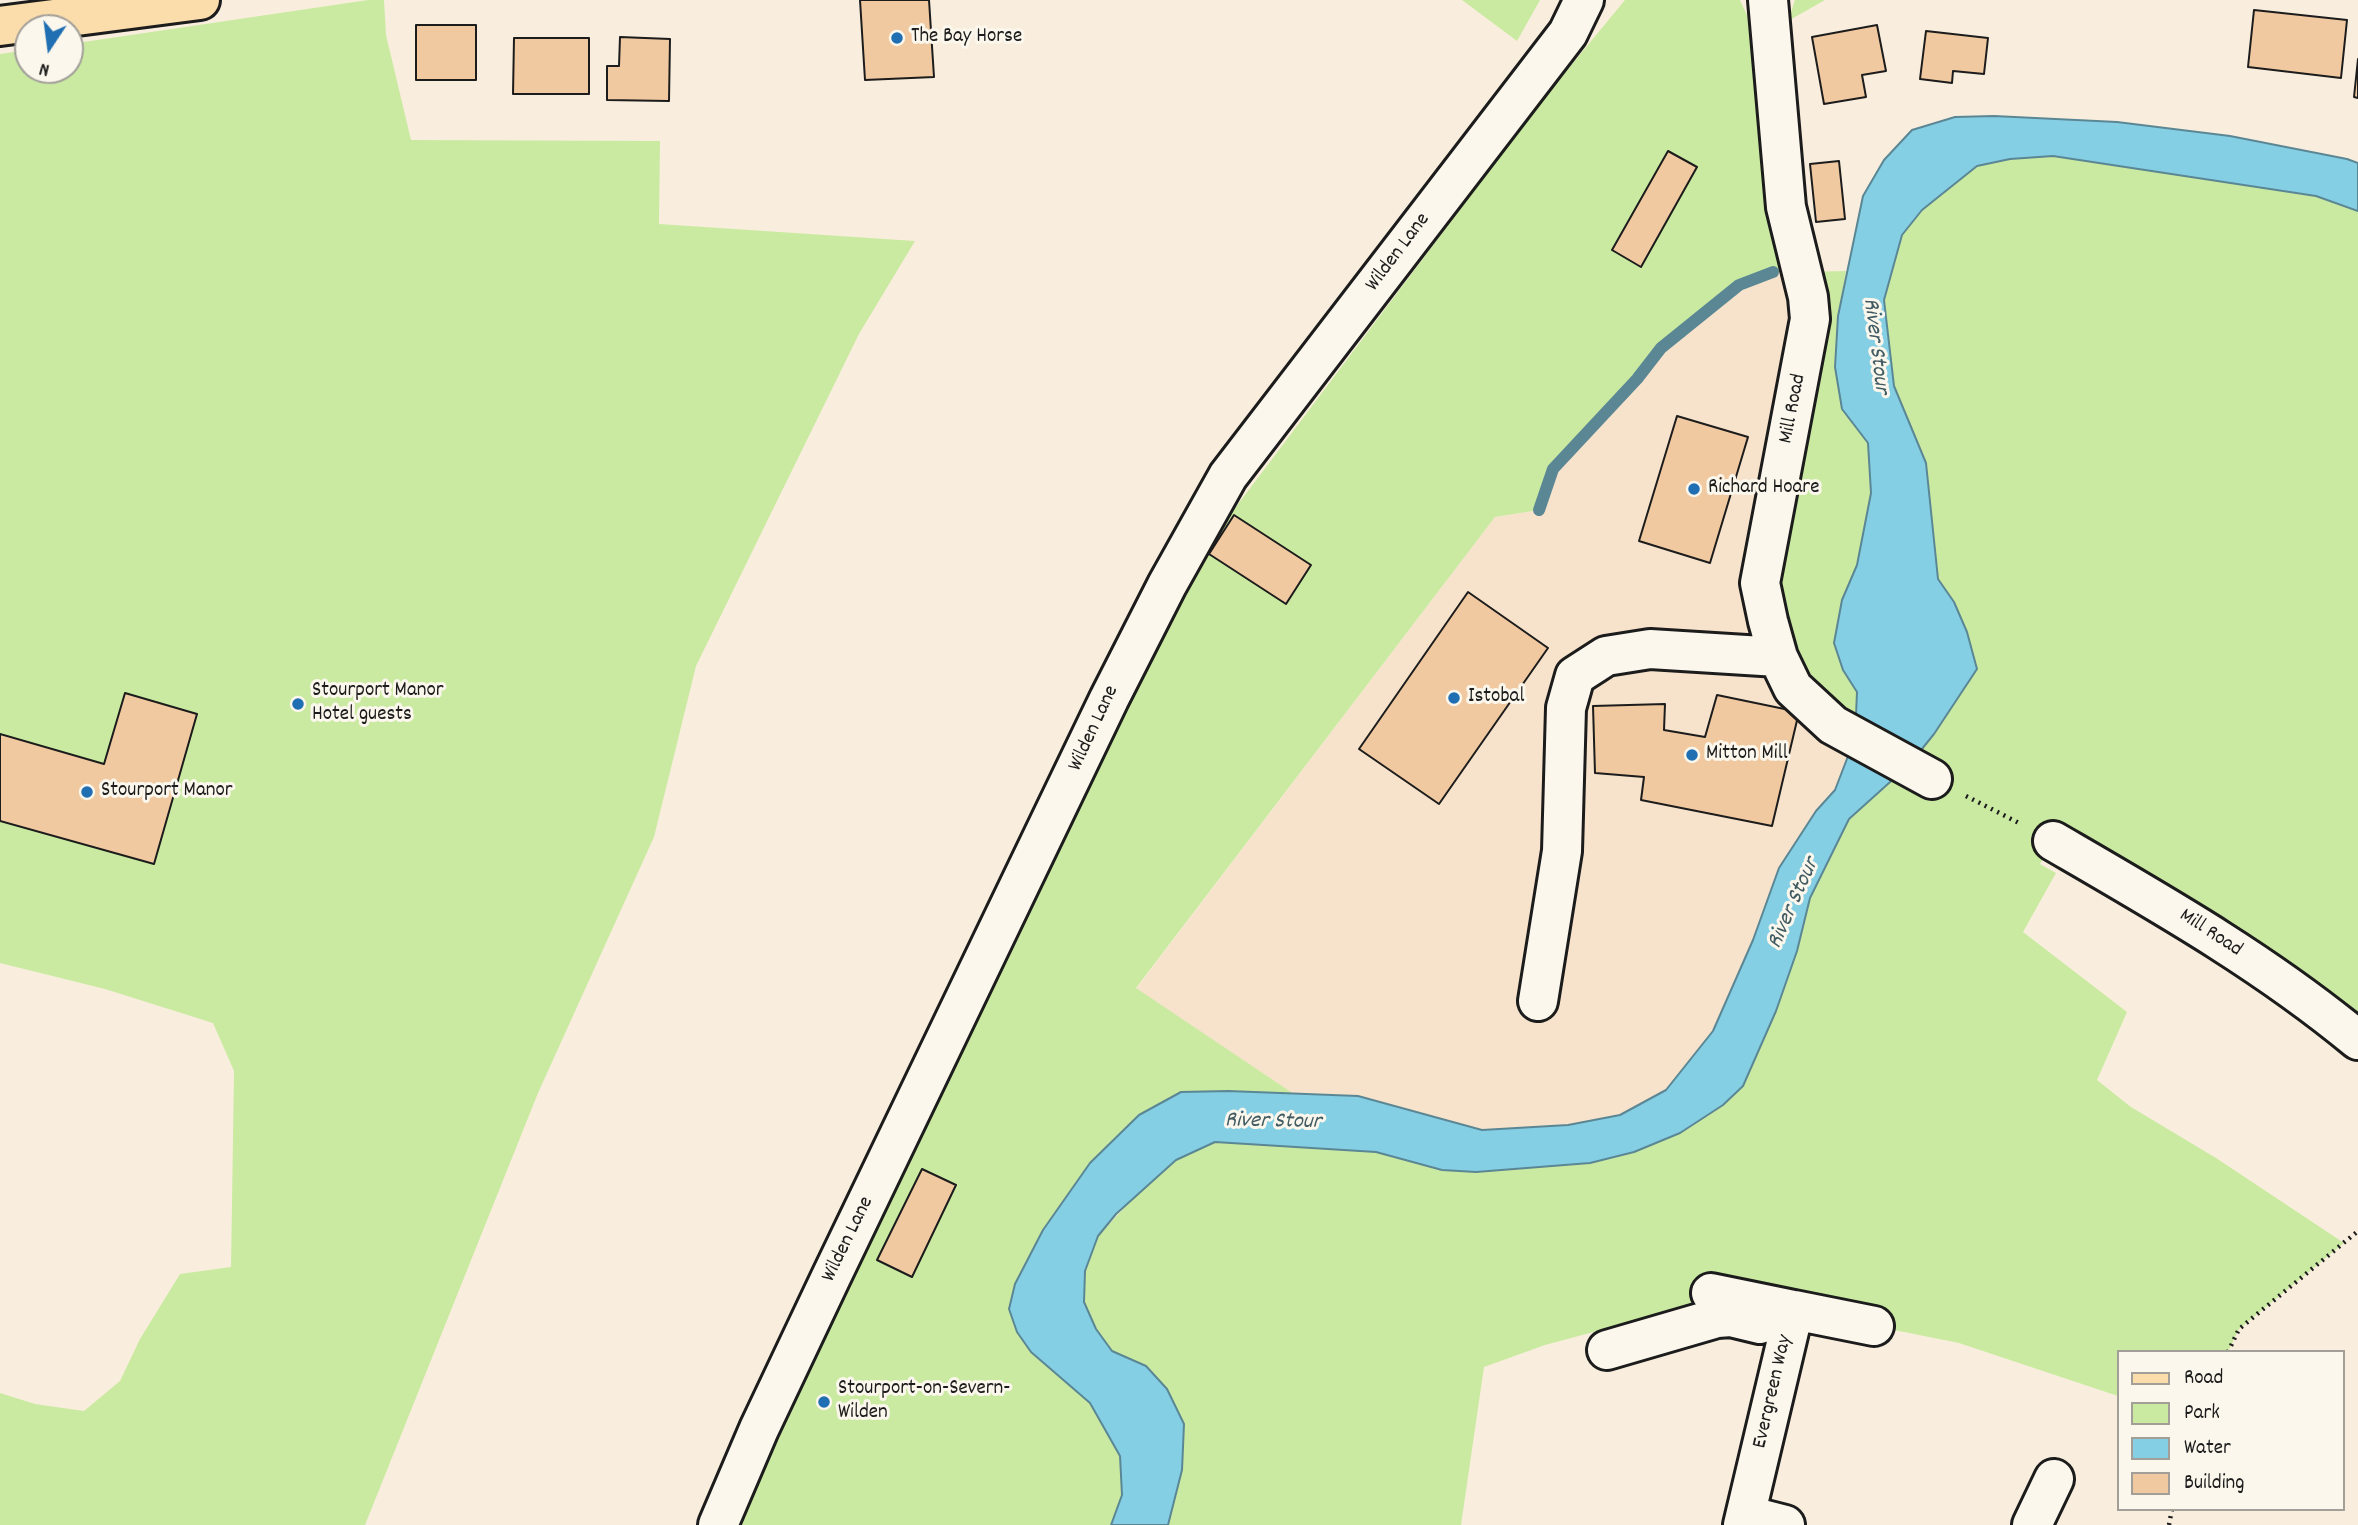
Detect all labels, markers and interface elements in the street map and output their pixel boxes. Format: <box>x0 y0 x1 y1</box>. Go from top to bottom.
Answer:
north arrow <box>14 14 84 84</box>
place label: The Bay Horse <box>911 25 1022 51</box>
marker: The Bay Horse <box>889 30 905 46</box>
text: N <box>37 54 52 82</box>
street label: Wilden Lane <box>1361 209 1437 297</box>
water label: River Stour <box>1854 297 1894 395</box>
street label: Mill Road <box>1775 372 1813 446</box>
place label: Richard Hoare <box>1708 476 1819 502</box>
marker: Richard Hoare <box>1686 481 1702 497</box>
place label: Stourport Manor Hotel guests <box>312 679 444 729</box>
street label: Wilden Lane <box>1064 682 1126 776</box>
place label: Istobal <box>1468 685 1524 711</box>
marker: Istobal <box>1446 690 1462 706</box>
marker: Stourport Manor Hotel guests <box>290 696 306 712</box>
place label: Mitton Mill <box>1706 742 1788 768</box>
marker: Mitton Mill <box>1684 747 1700 763</box>
place label: Stourport Manor <box>101 779 233 805</box>
marker: Stourport Manor <box>79 784 95 800</box>
water label: River Stour <box>1763 854 1827 954</box>
street label: Mill Road <box>2174 904 2246 964</box>
water label: River Stour <box>1225 1108 1321 1138</box>
street label: Wilden Lane <box>818 1193 880 1287</box>
street label: Evergreen Way <box>1749 1333 1799 1451</box>
legend <box>2116 1350 2344 1511</box>
text: Road <box>2184 1364 2223 1394</box>
place label: Stourport-on-Severn- Wilden <box>838 1377 1010 1427</box>
marker: Stourport-on-Severn- Wilden <box>816 1394 832 1410</box>
text: Park <box>2184 1399 2220 1429</box>
text: Water <box>2184 1434 2231 1464</box>
text: Building <box>2184 1469 2244 1499</box>

